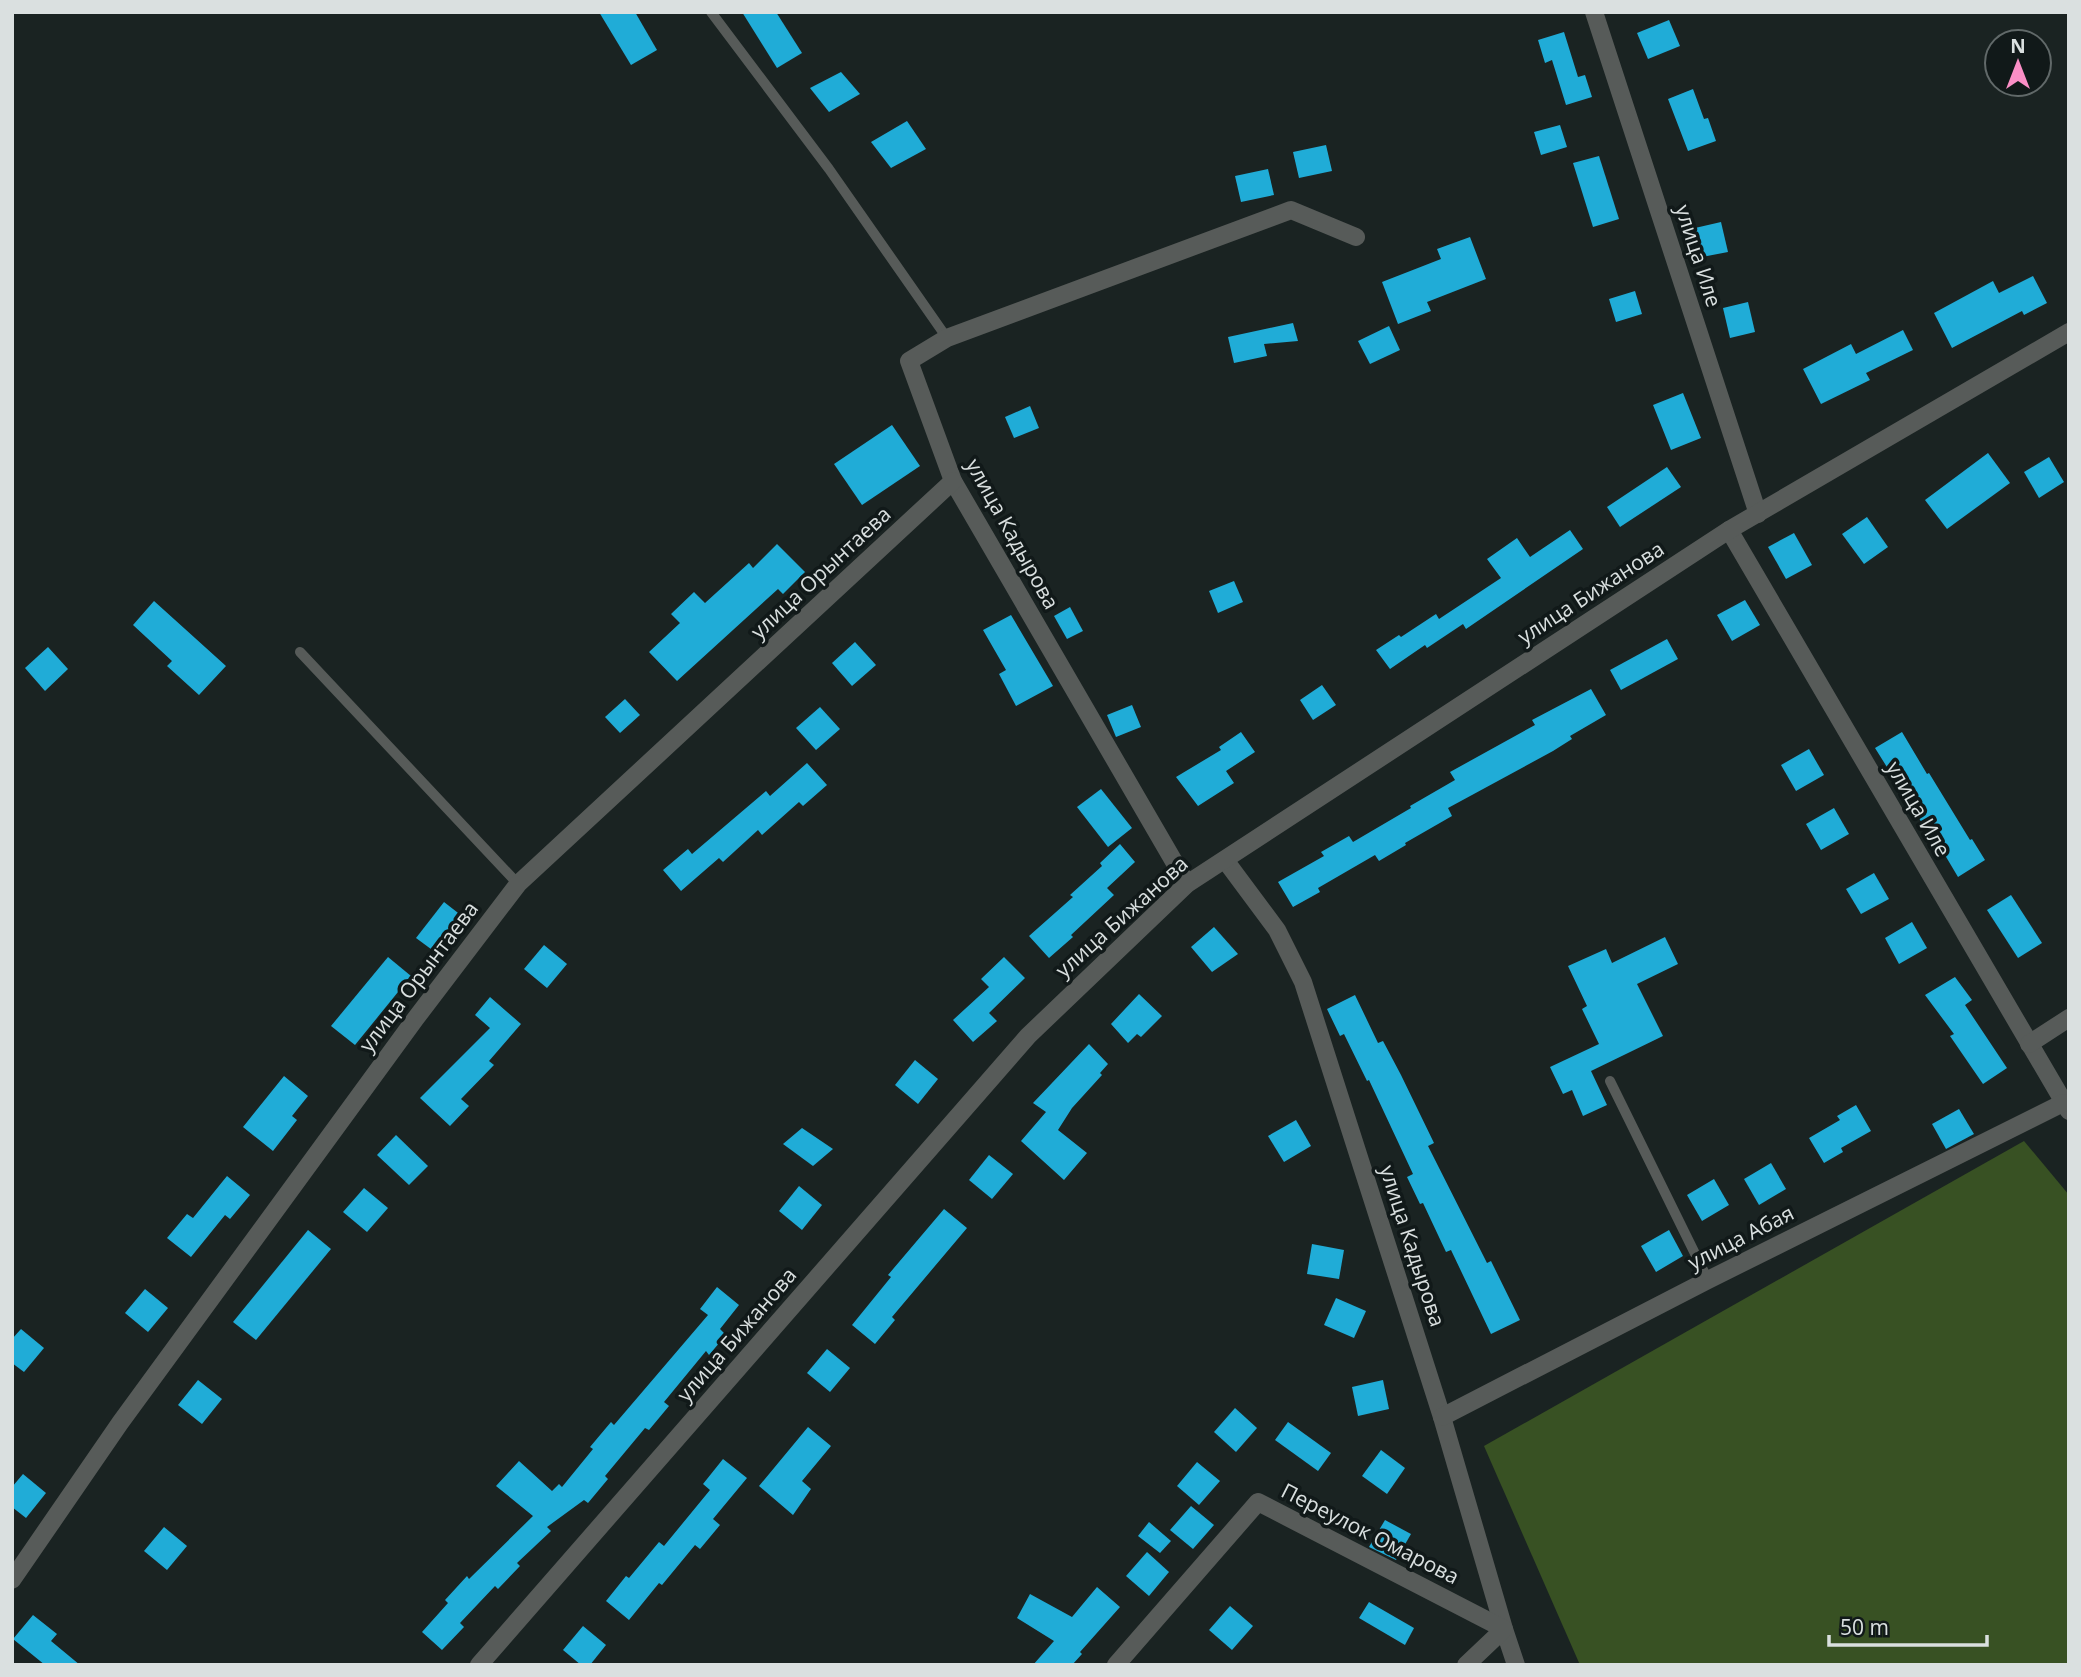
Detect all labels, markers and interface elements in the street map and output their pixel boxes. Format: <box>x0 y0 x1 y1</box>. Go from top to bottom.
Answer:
north arrow <box>1983 28 2053 98</box>
text: N <box>2010 33 2026 59</box>
street label: улица Иле <box>1669 201 1729 310</box>
street label: улица Кадырова <box>960 453 1066 614</box>
street label: улица Орынтаева <box>744 500 896 645</box>
street label: улица Бижанова <box>1512 534 1669 650</box>
street label: улица Иле <box>1880 756 1957 861</box>
street label: улица Бижанова <box>1049 849 1194 983</box>
street label: улица Орынтаева <box>352 895 484 1057</box>
street label: улица Кадырова <box>1374 1161 1452 1330</box>
street label: улица Абая <box>1683 1198 1798 1276</box>
street label: улица Бижанова <box>670 1261 802 1407</box>
street label: Переулок Омарова <box>1277 1476 1464 1590</box>
scale bar <box>1829 1604 1986 1648</box>
text: 50 m <box>1840 1613 1889 1641</box>

